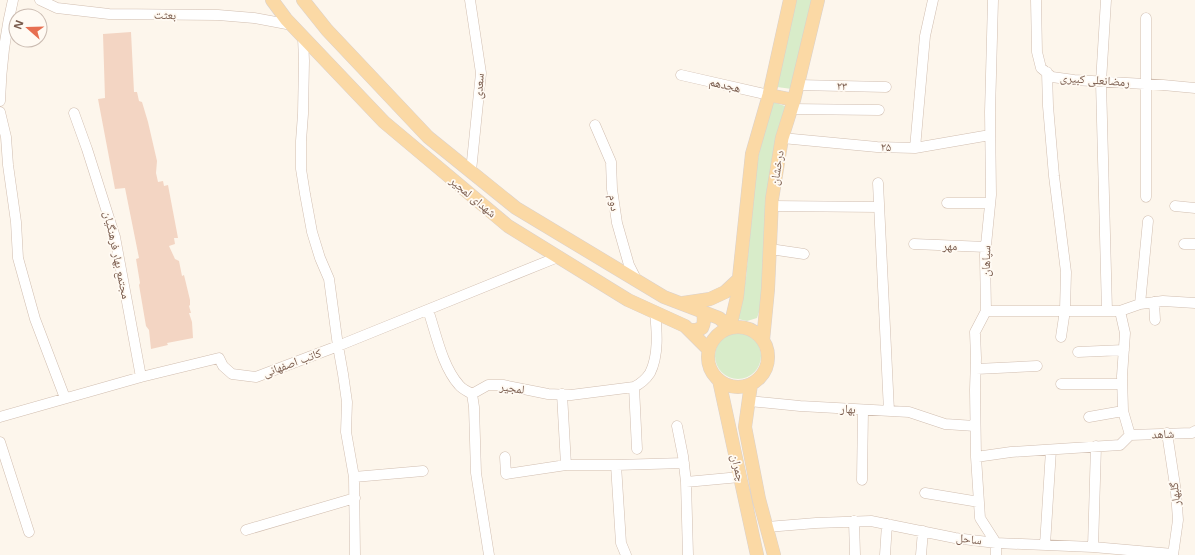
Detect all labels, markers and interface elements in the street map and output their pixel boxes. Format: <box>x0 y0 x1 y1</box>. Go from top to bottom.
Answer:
street label: بعثت <box>154 6 176 23</box>
north arrow <box>8 8 48 48</box>
text: N <box>10 18 27 31</box>
street label: رمضانعلی کبیری <box>1059 69 1131 90</box>
street label: سعدی <box>469 72 488 100</box>
street label: هجدهم <box>708 73 743 96</box>
street label: ۲۳ <box>836 77 848 94</box>
street label: ۲۵ <box>880 138 892 155</box>
street label: درخشان <box>765 149 788 187</box>
street label: شهدای لمجیر <box>446 171 500 221</box>
street label: دوم <box>605 194 624 212</box>
street label: مجتمع بهار فرهنگیان <box>100 209 135 300</box>
street label: مهر <box>941 237 958 254</box>
street label: سپاهان <box>977 245 994 277</box>
street label: کاتب اصفهانی <box>260 344 323 381</box>
street label: لمجیر <box>498 377 525 398</box>
street label: بهار <box>839 400 856 417</box>
street label: شاهد <box>1151 425 1175 442</box>
street label: چمران <box>727 453 750 483</box>
street label: گلبهار <box>1165 481 1184 508</box>
street label: ساحل <box>955 529 983 549</box>

